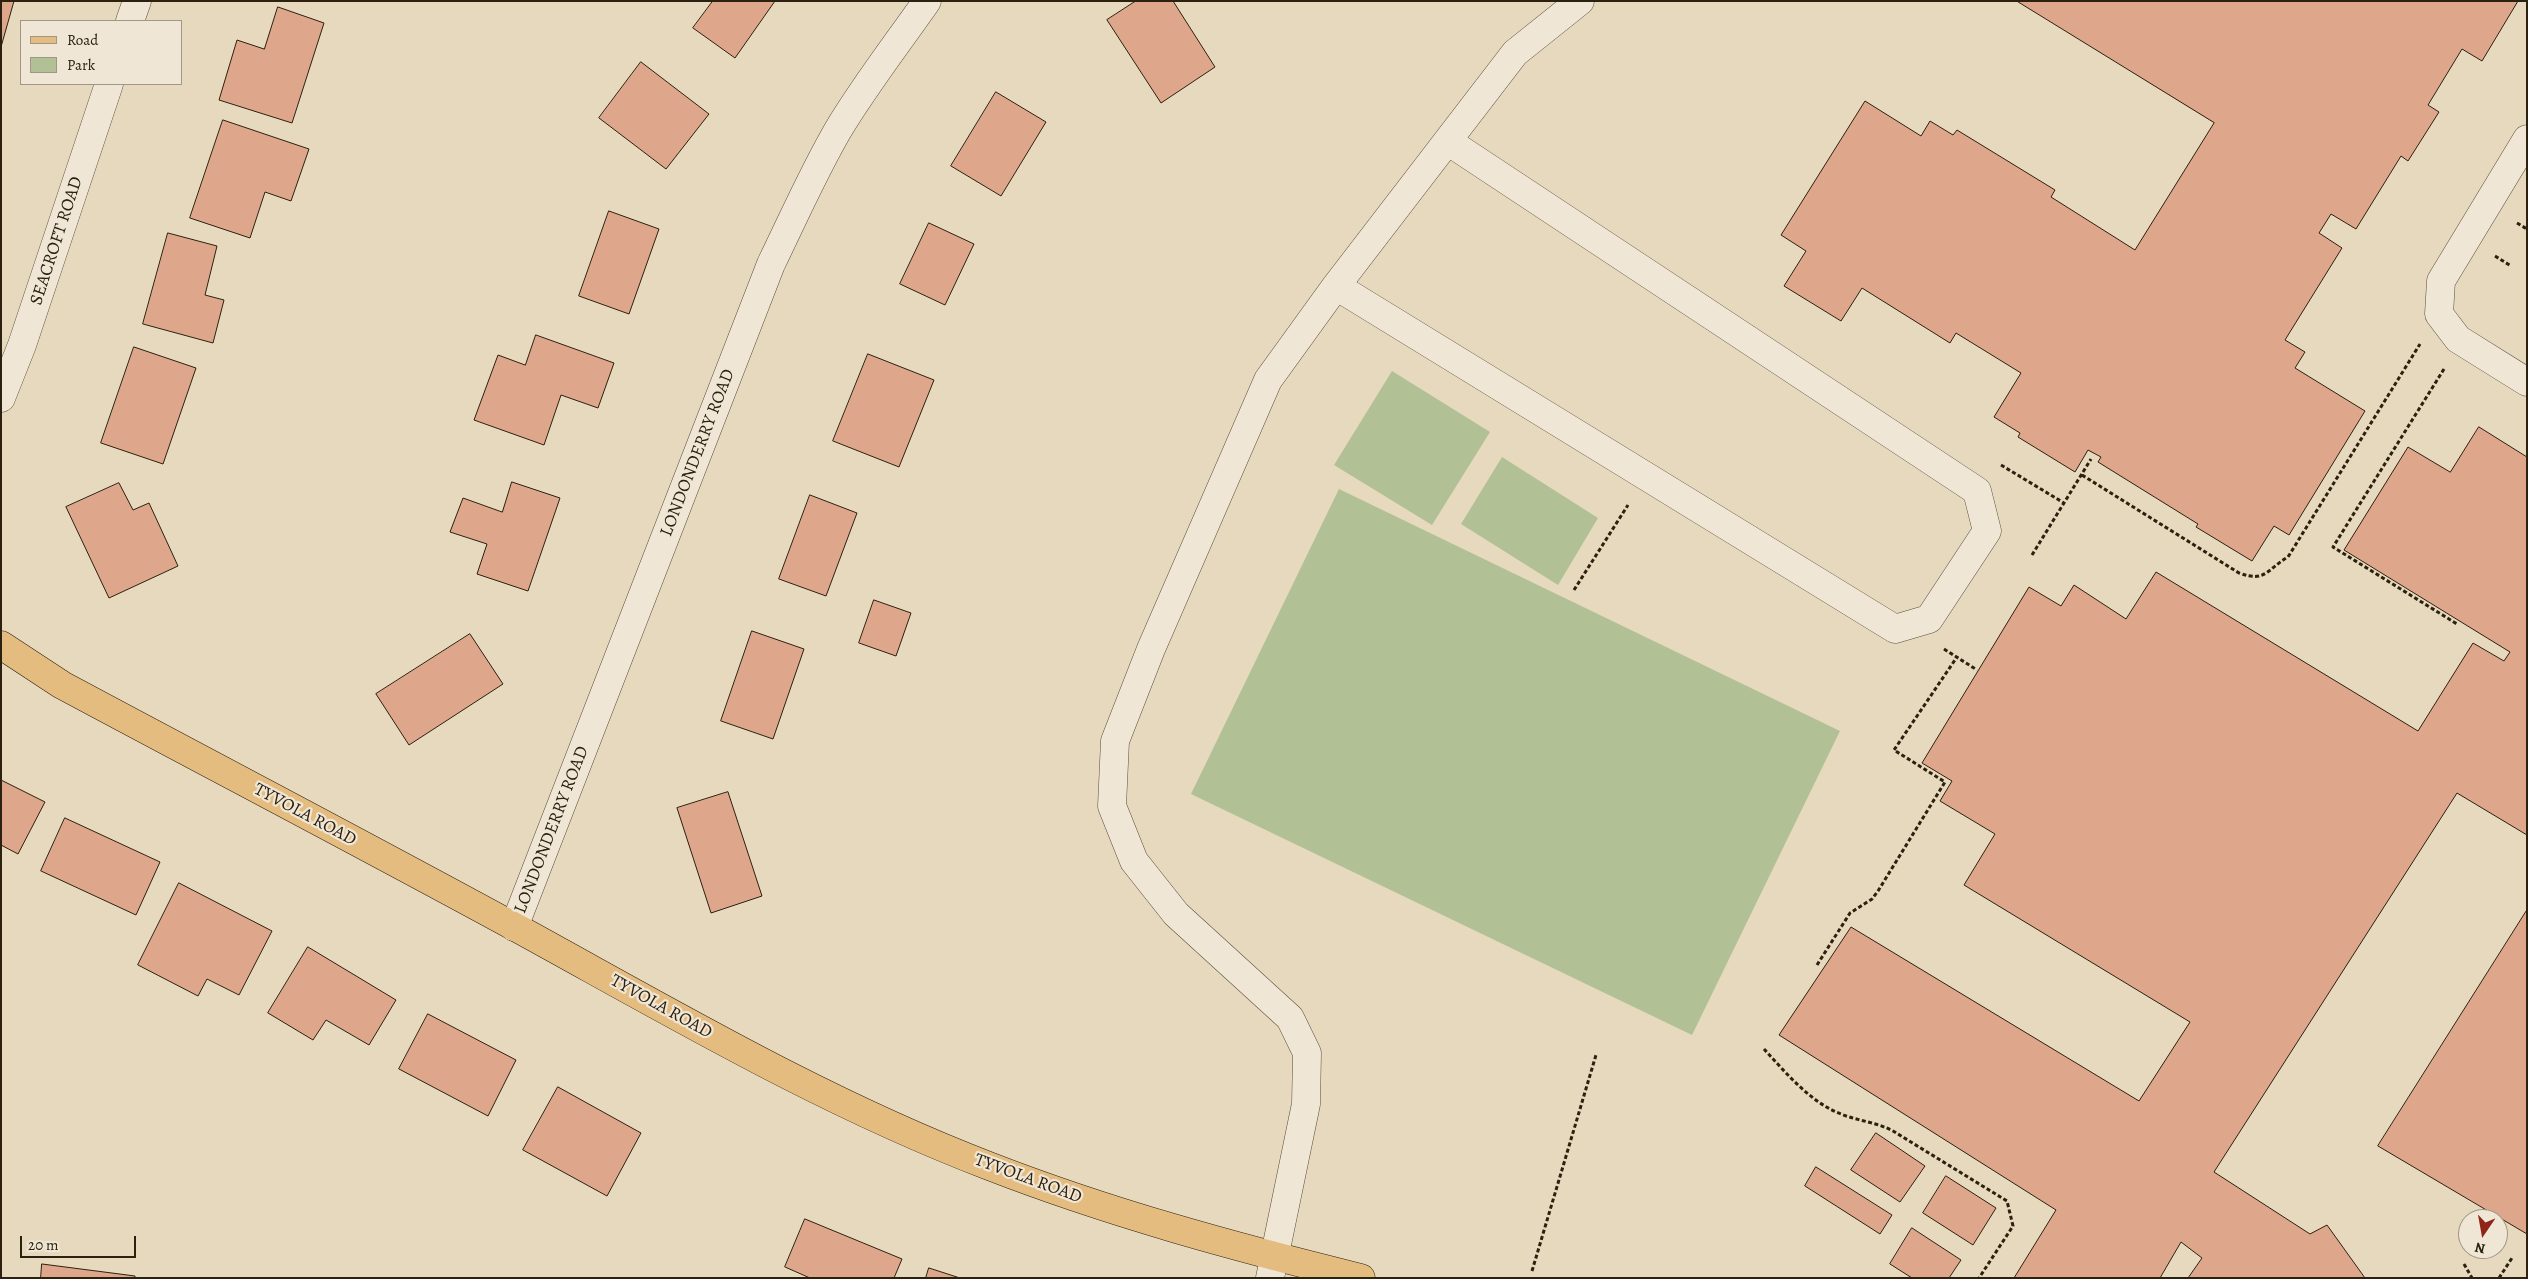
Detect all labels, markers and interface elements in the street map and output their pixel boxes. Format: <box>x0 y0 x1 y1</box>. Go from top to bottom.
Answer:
legend <box>20 20 182 85</box>
text: Road <box>67 30 98 50</box>
text: Park <box>67 55 95 75</box>
street label: SEACROFT ROAD <box>26 174 88 308</box>
street label: LONDONDERRY ROAD <box>656 366 740 540</box>
street label: LONDONDERRY ROAD <box>510 743 594 917</box>
street label: TYVOLA ROAD <box>250 779 360 851</box>
street label: TYVOLA ROAD <box>606 970 716 1044</box>
street label: TYVOLA ROAD <box>971 1150 1085 1208</box>
north arrow <box>2458 1209 2508 1259</box>
scale bar <box>22 1226 139 1258</box>
text: 20 m <box>28 1235 59 1255</box>
text: N <box>2473 1238 2487 1259</box>

